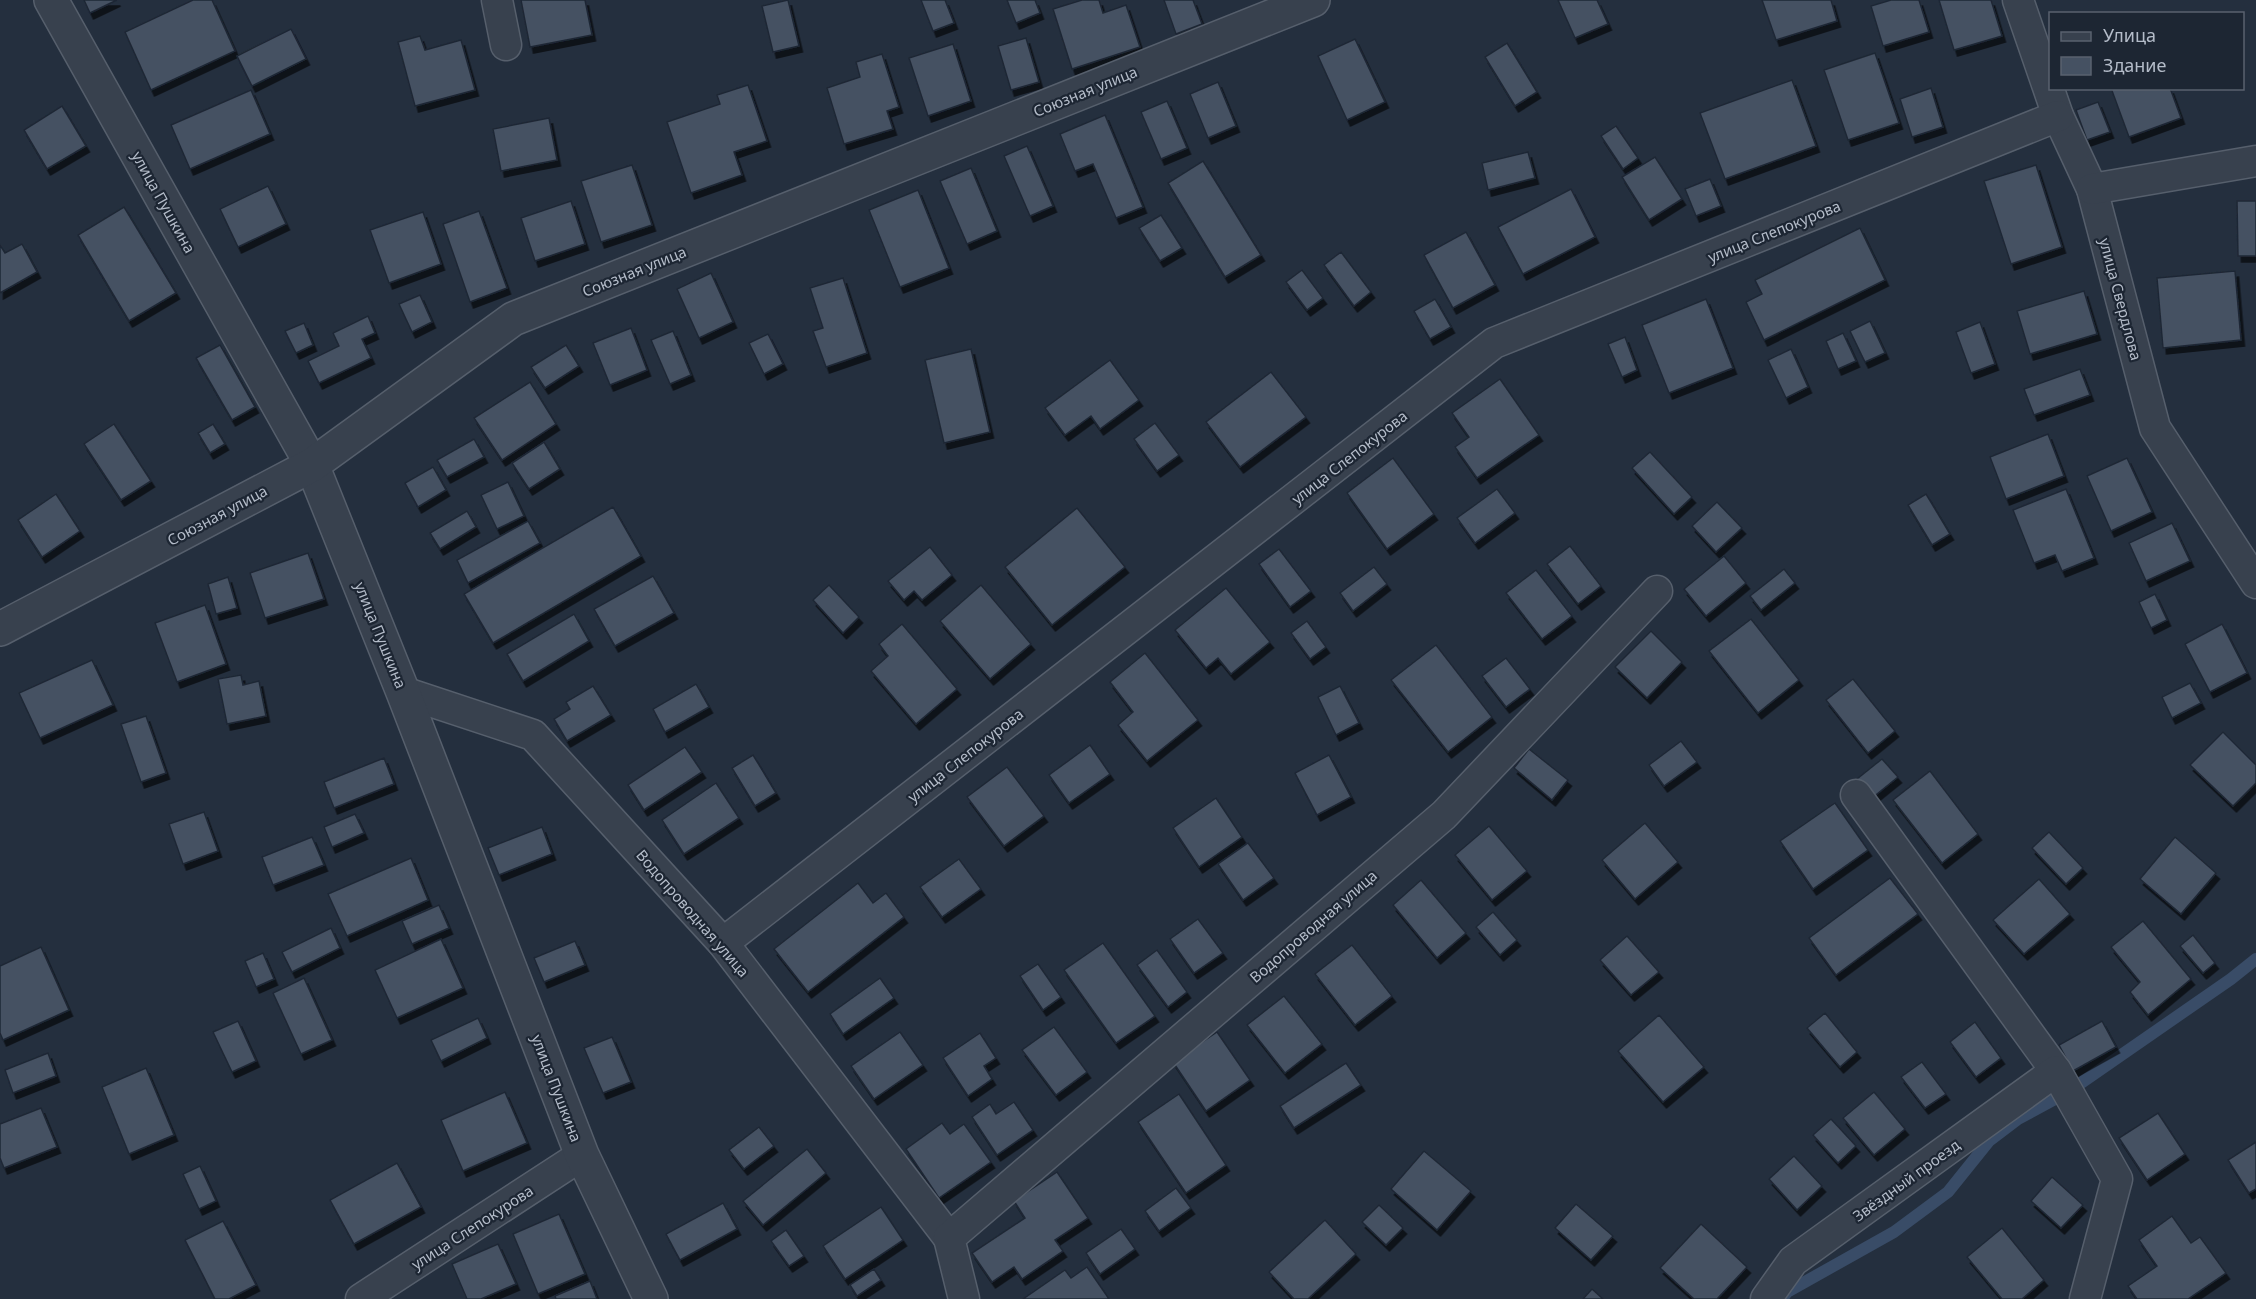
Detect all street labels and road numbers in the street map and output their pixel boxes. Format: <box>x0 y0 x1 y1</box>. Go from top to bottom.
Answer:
street label: Союзная улица <box>1030 61 1140 121</box>
street label: улица Пушкина <box>128 148 200 256</box>
street label: улица Слепокурова <box>1705 195 1843 267</box>
street label: улица Свердлова <box>2095 236 2147 362</box>
street label: Союзная улица <box>579 241 689 301</box>
street label: улица Слепокурова <box>1287 406 1411 508</box>
street label: Союзная улица <box>164 480 270 550</box>
street label: улица Пушкина <box>351 579 411 691</box>
street label: улица Слепокурова <box>903 704 1027 806</box>
street label: Водопроводная улица <box>632 845 754 981</box>
street label: Водопроводная улица <box>1245 865 1381 987</box>
street label: улица Пушкина <box>527 1032 587 1144</box>
street label: Звёздный проезд <box>1849 1134 1963 1226</box>
street label: улица Слепокурова <box>407 1180 537 1274</box>

